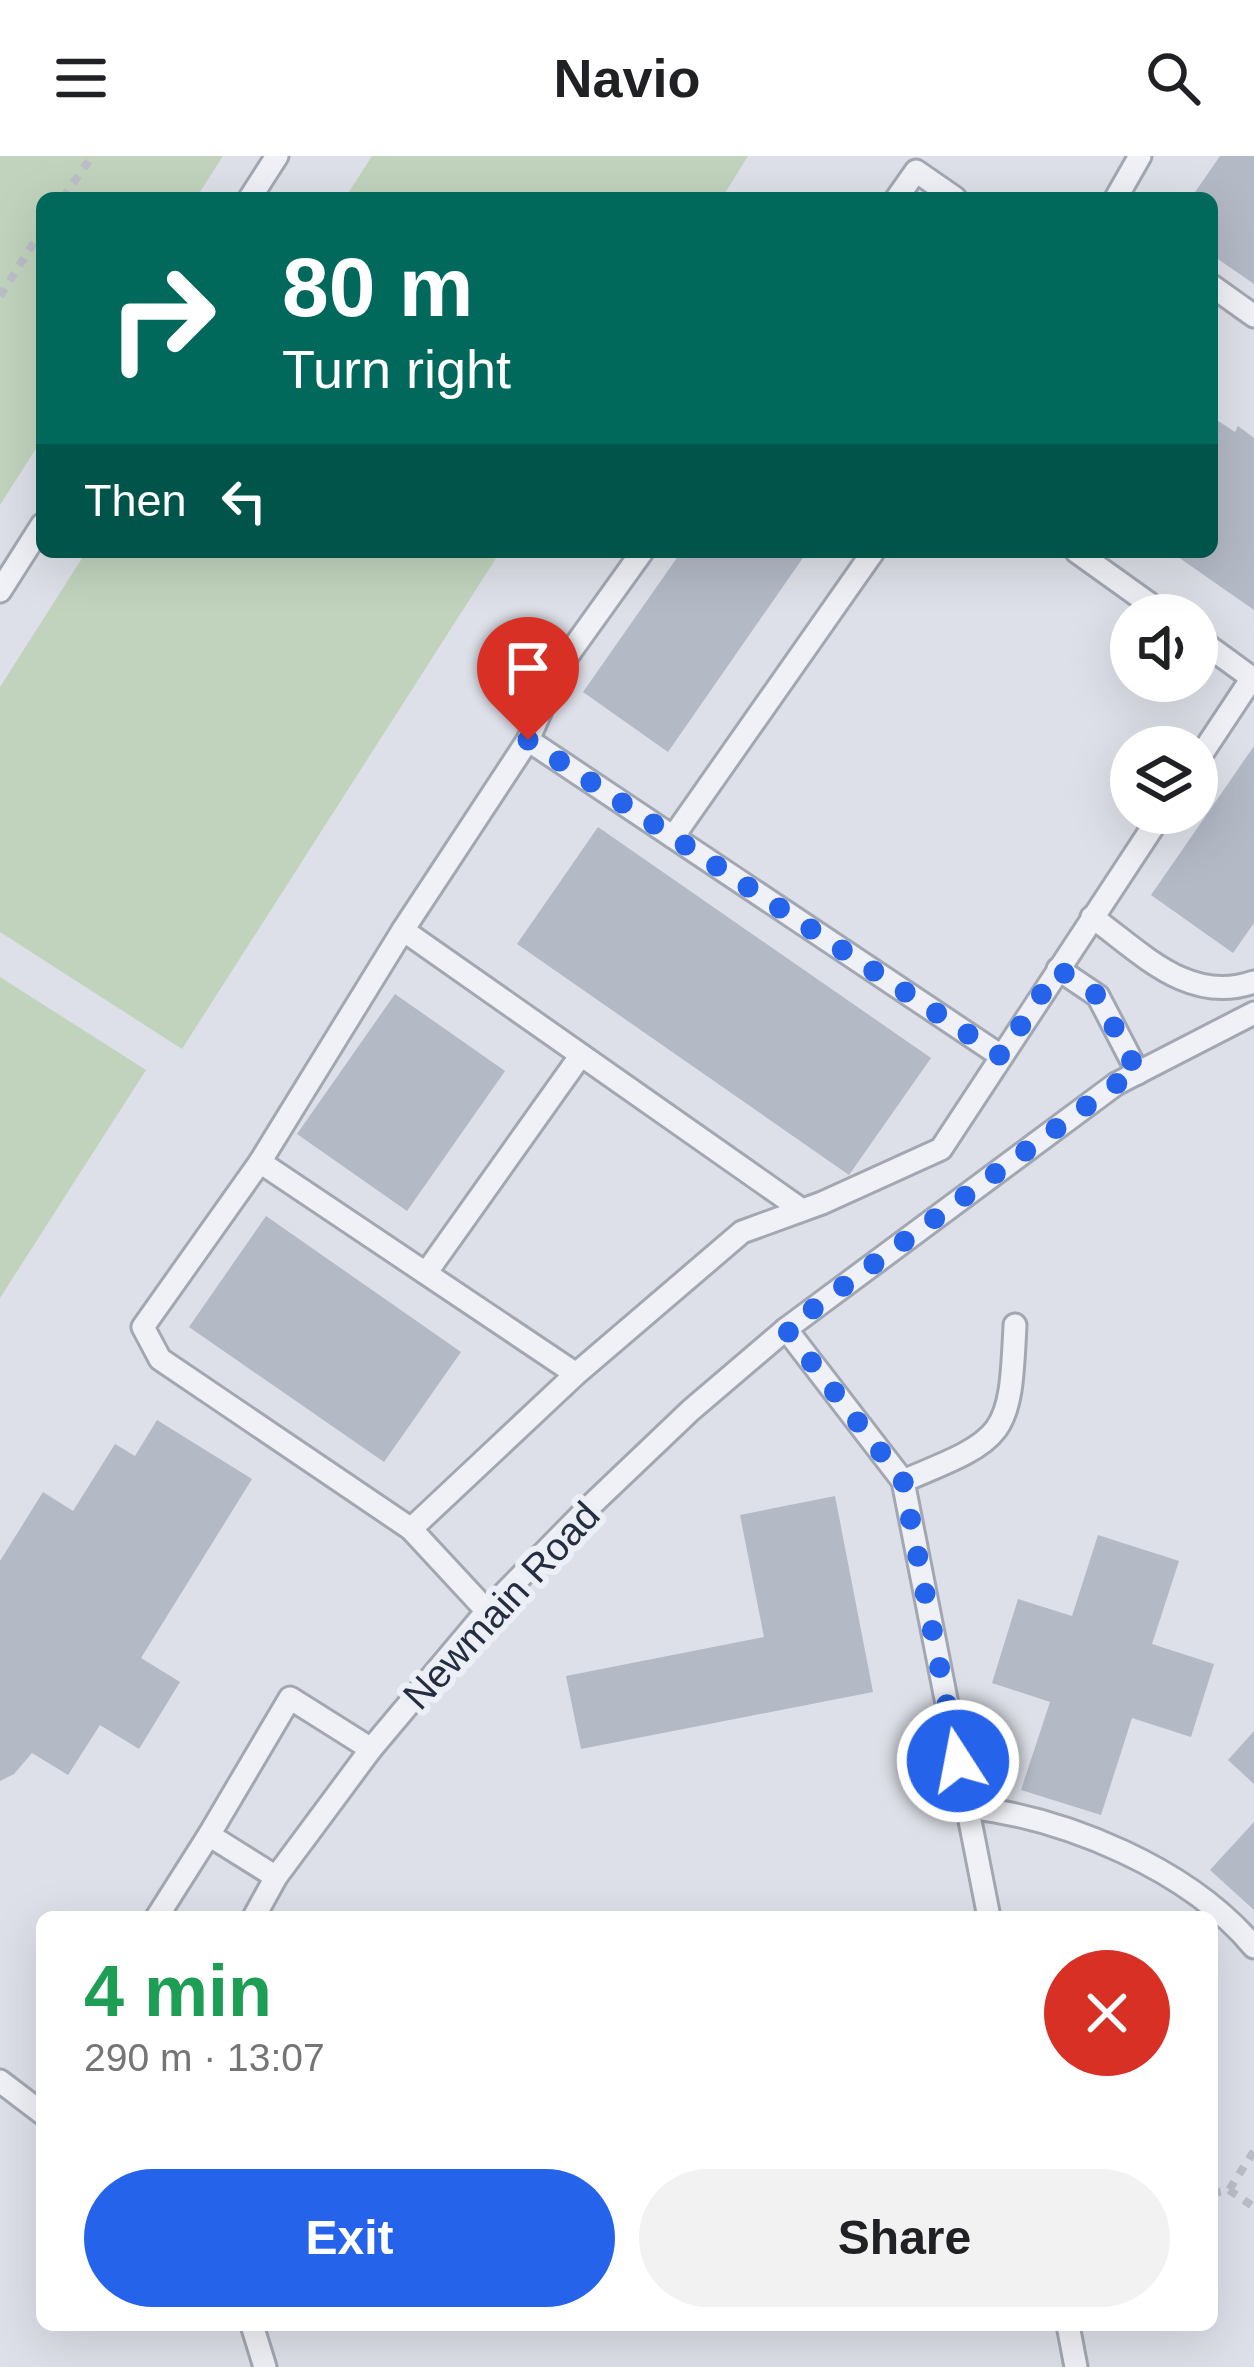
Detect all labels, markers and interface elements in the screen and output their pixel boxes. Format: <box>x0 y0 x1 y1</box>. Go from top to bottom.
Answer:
icon: menu <box>48 45 114 111</box>
icon: search <box>1140 45 1206 111</box>
text: Navio <box>553 48 701 108</box>
icon: right <box>84 240 240 396</box>
text: 80 m <box>282 240 473 334</box>
text: Turn right <box>282 339 511 399</box>
icon: left <box>211 468 277 534</box>
text: Then <box>84 475 187 526</box>
map controls <box>1110 594 1218 834</box>
button: sound <box>1110 594 1218 702</box>
pin <box>477 617 579 740</box>
icon: arrive <box>495 635 561 701</box>
button: layers <box>1110 726 1218 834</box>
street label: Newmain Road <box>395 1493 608 1718</box>
position arrow <box>895 1698 1021 1824</box>
button: close <box>1044 1950 1170 2076</box>
text: 4 min <box>84 1951 272 2031</box>
text: 290 m · 13:07 <box>84 2036 325 2079</box>
button: Exit <box>84 2169 615 2307</box>
button: Share <box>639 2169 1170 2307</box>

